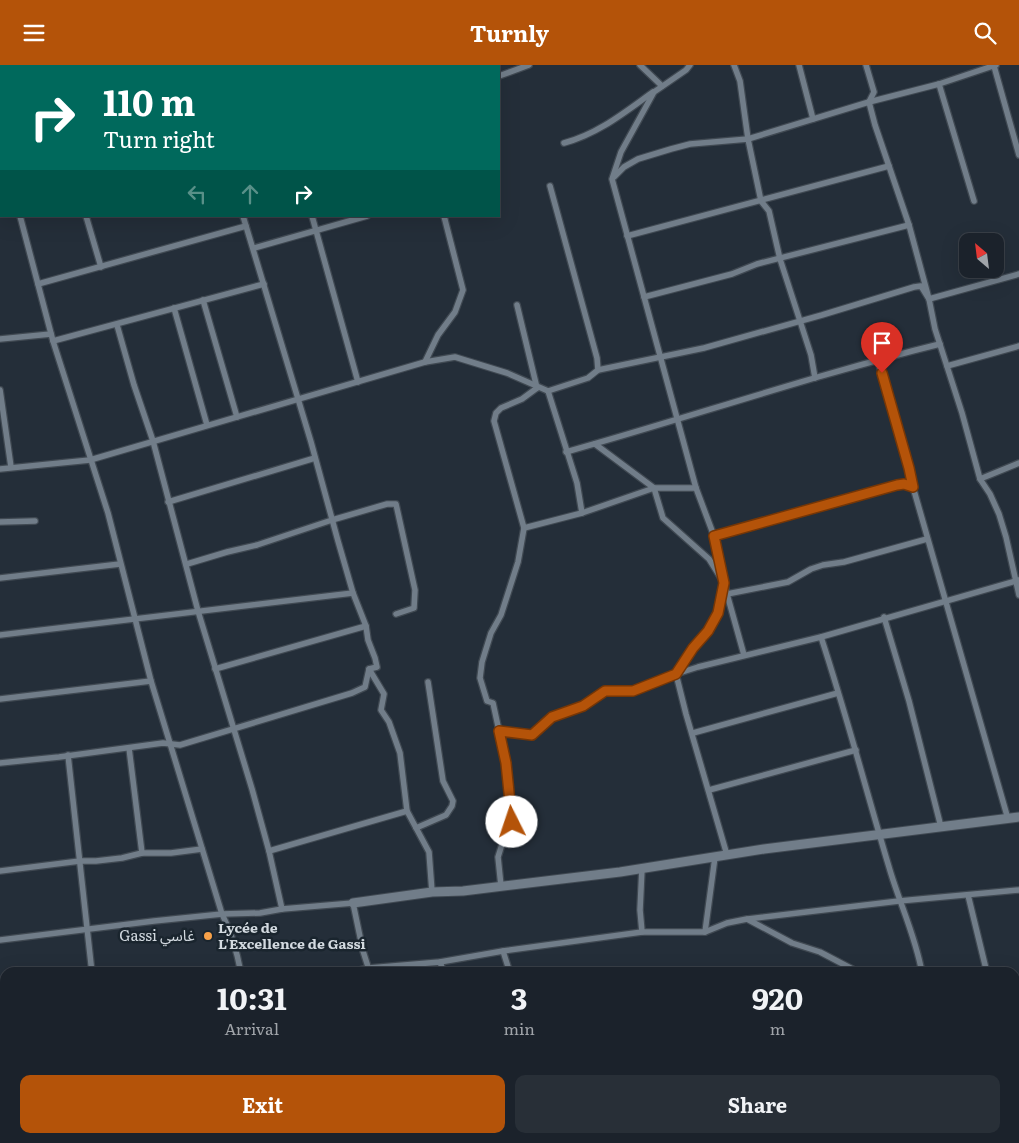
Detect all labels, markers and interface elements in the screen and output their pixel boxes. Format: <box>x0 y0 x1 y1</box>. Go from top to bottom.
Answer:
text: Turnly <box>470 16 549 49</box>
icon: menu <box>20 19 48 47</box>
icon: search <box>971 19 999 47</box>
text: 110 m <box>103 75 195 127</box>
icon: right <box>20 85 85 150</box>
text: Turn right <box>103 122 215 155</box>
icon: left <box>183 180 211 208</box>
icon: ahead <box>236 180 264 208</box>
icon: right <box>289 180 317 208</box>
north arrow <box>959 233 1004 277</box>
map controls <box>959 233 1004 278</box>
pin <box>861 322 903 373</box>
icon: arrive <box>868 329 896 357</box>
position arrow <box>485 795 537 847</box>
place label: Lycée de L'Excellence de Gassi <box>218 917 366 953</box>
district label: Gassi غاسي <box>119 923 195 947</box>
marker: Lycée de L'Excellence de Gassi <box>202 930 214 942</box>
text: 10:31 <box>217 975 287 1019</box>
text: 3 <box>511 975 528 1019</box>
text: 920 <box>752 975 803 1019</box>
text: Arrival <box>224 1016 279 1040</box>
text: min <box>503 1016 535 1040</box>
text: m <box>770 1016 785 1040</box>
button: Exit <box>20 1075 505 1133</box>
button: Share <box>515 1075 1000 1133</box>

